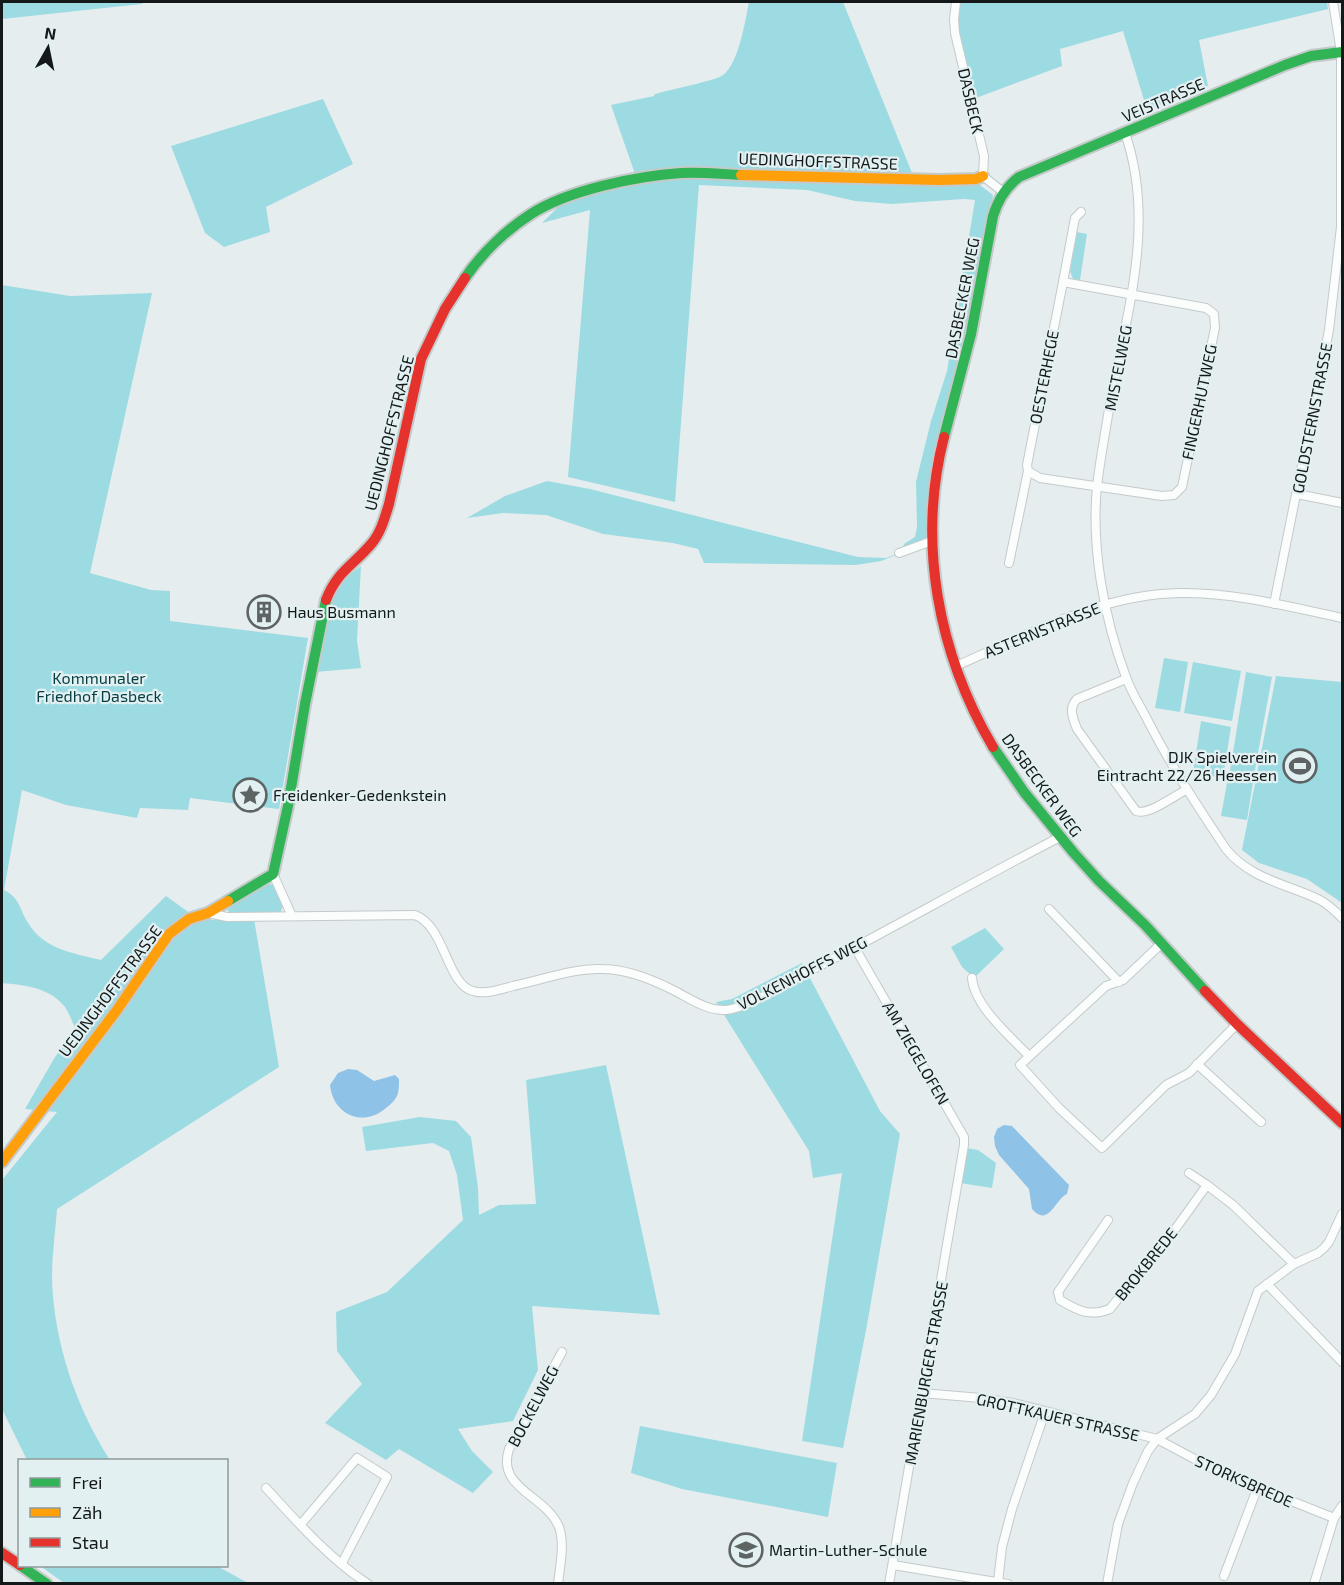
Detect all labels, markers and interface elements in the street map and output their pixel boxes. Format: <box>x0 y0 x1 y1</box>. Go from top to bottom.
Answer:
north arrow <box>18 18 78 78</box>
text: N <box>43 22 58 43</box>
street label: DASBECK <box>955 66 988 136</box>
street label: VEISTRASSE <box>1119 74 1207 125</box>
street label: UEDINGHOFFSTRASSE <box>738 148 898 173</box>
street label: DASBECKER WEG <box>940 236 983 360</box>
street label: MISTELWEG <box>1100 323 1135 412</box>
street label: OESTERHEGE <box>1025 328 1062 426</box>
street label: GOLDSTERNSTRASSE <box>1288 341 1335 495</box>
street label: FINGERHUTWEG <box>1177 342 1220 461</box>
street label: UEDINGHOFFSTRASSE <box>360 353 417 513</box>
building icon: Haus Busmann <box>246 594 282 630</box>
street label: ASTERNSTRASSE <box>981 598 1103 661</box>
place label: Haus Busmann <box>287 602 396 621</box>
park label: Kommunaler Friedhof Dasbeck <box>36 668 162 705</box>
street label: DASBECKER WEG <box>999 729 1086 840</box>
place label: DJK Spielverein Eintracht 22/26 Heessen <box>1097 747 1277 784</box>
sports icon: DJK Spielverein Eintracht 22/26 Heessen <box>1282 748 1318 784</box>
place icon: Freidenker-Gedenkstein <box>232 777 268 813</box>
place label: Freidenker-Gedenkstein <box>273 785 446 804</box>
street label: UEDINGHOFFSTRASSE <box>54 921 165 1060</box>
street label: VOLKENHOFFS WEG <box>734 932 870 1014</box>
street label: AM ZIEGELOFEN <box>879 998 954 1108</box>
street label: BROKBREDE <box>1110 1223 1181 1304</box>
street label: MARIENBURGER STRASSE <box>900 1280 951 1466</box>
street label: BOCKELWEG <box>503 1362 562 1450</box>
street label: GROTTKAUER STRASSE <box>975 1389 1141 1444</box>
street label: STORKSBREDE <box>1192 1450 1296 1511</box>
legend <box>18 1459 228 1567</box>
text: Frei <box>72 1471 103 1493</box>
text: Zäh <box>72 1501 103 1523</box>
text: Stau <box>72 1531 109 1553</box>
school or university icon: Martin-Luther-Schule <box>728 1532 764 1568</box>
place label: Martin-Luther-Schule <box>769 1540 927 1559</box>

